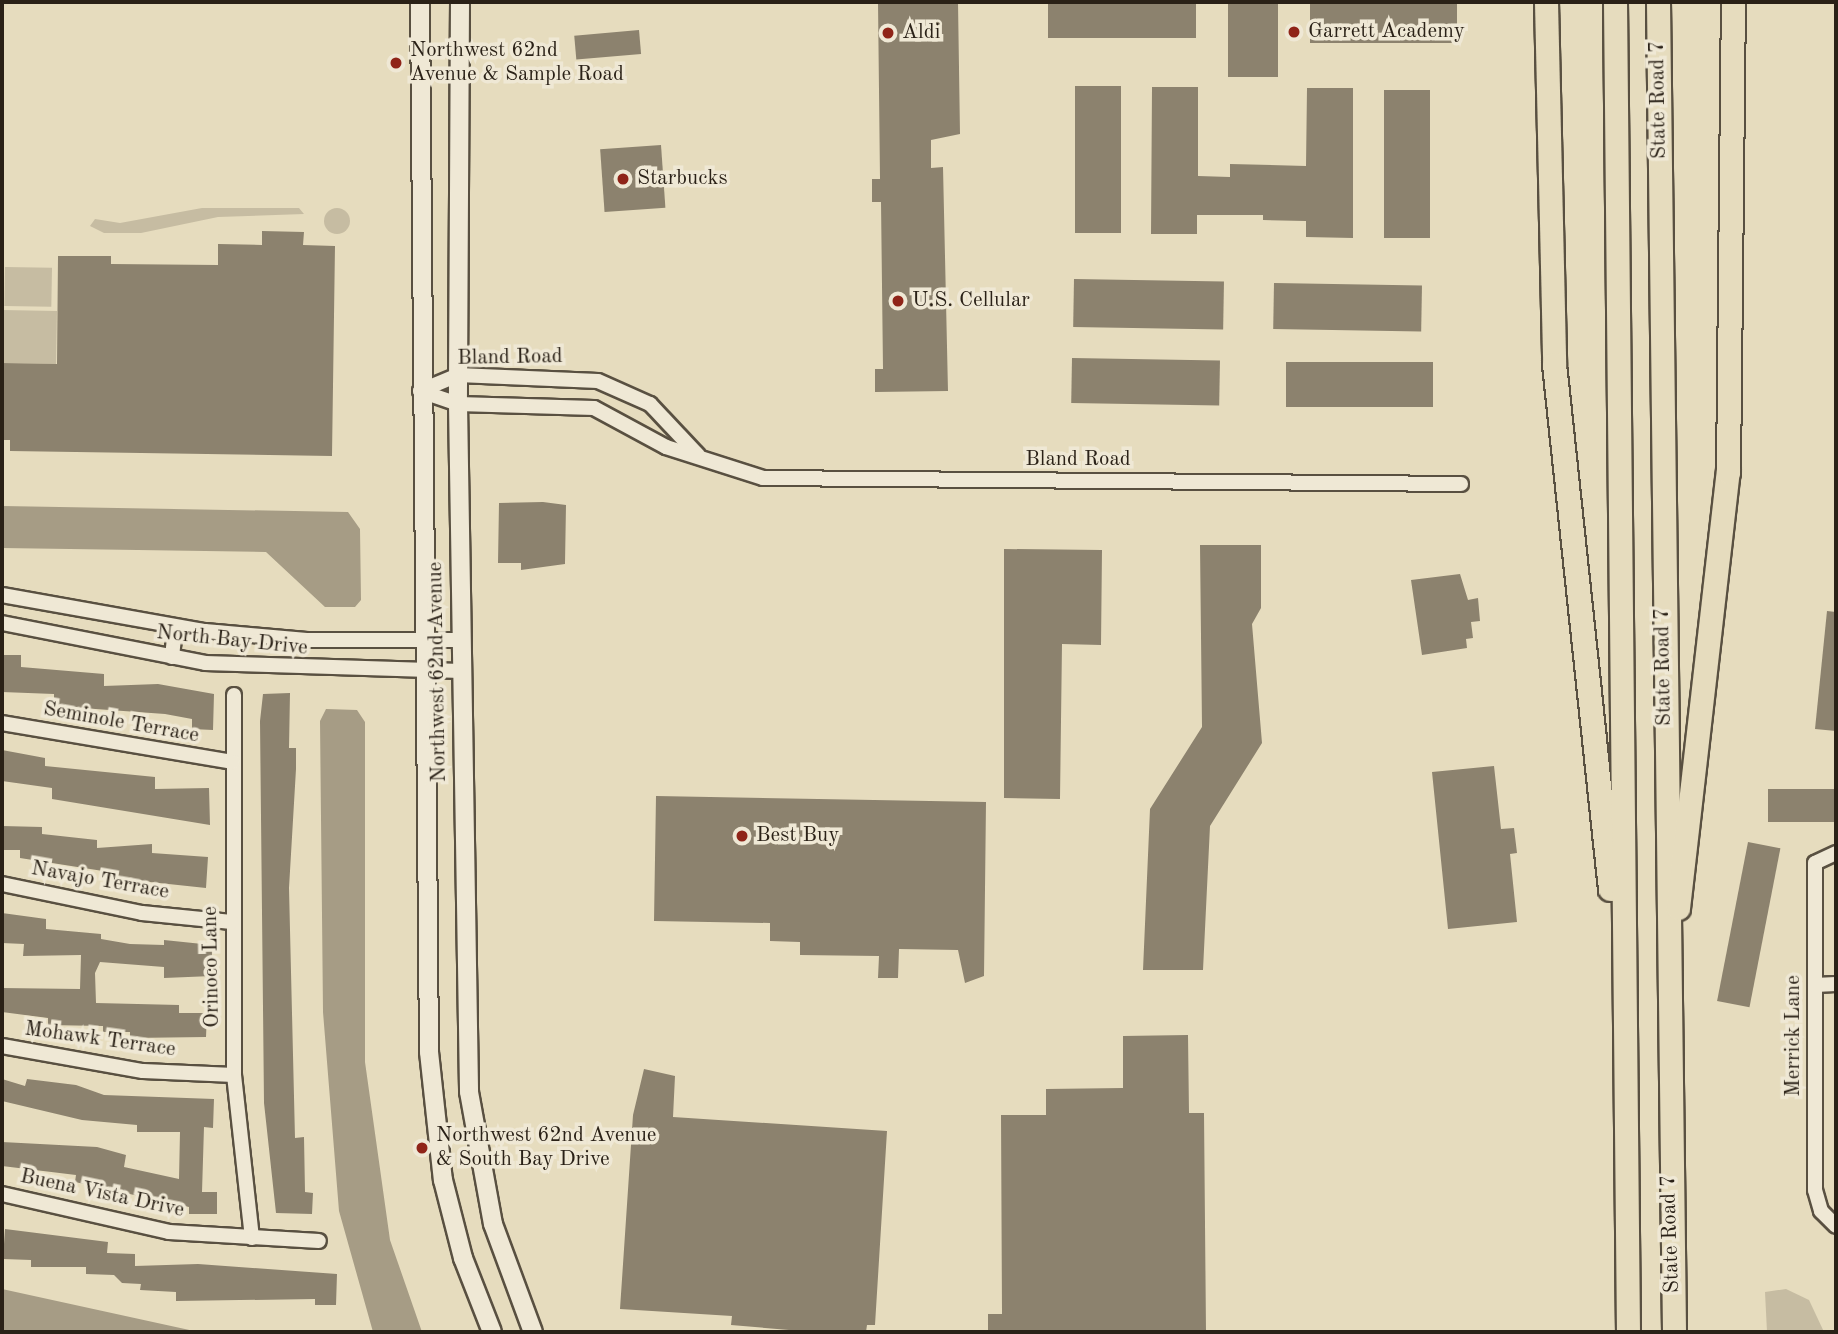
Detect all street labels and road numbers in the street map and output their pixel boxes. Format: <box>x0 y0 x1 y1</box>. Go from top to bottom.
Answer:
street label: State Road 7 <box>1645 41 1673 159</box>
street label: Bland Road <box>457 344 563 372</box>
street label: Bland Road <box>1025 447 1131 473</box>
street label: Northwest 62nd Avenue <box>423 562 453 782</box>
street label: State Road 7 <box>1650 608 1678 726</box>
street label: North Bay Drive <box>155 621 309 661</box>
street label: Seminole Terrace <box>41 697 201 749</box>
street label: Navajo Terrace <box>29 856 171 906</box>
street label: Orinoco Lane <box>198 906 226 1028</box>
street label: Merrick Lane <box>1781 975 1807 1097</box>
street label: Mohawk Terrace <box>23 1017 177 1063</box>
street label: Buena Vista Drive <box>18 1164 186 1224</box>
street label: State Road 7 <box>1656 1174 1686 1294</box>

